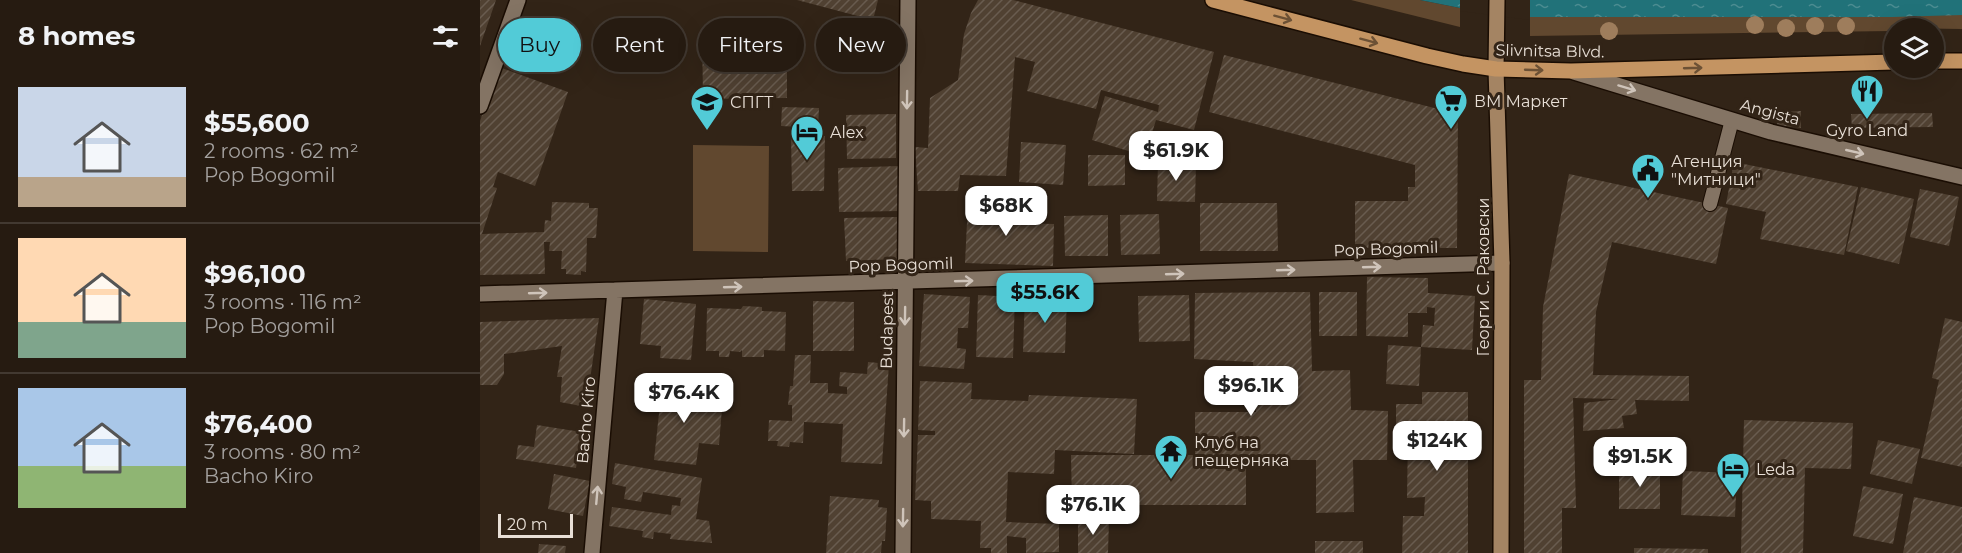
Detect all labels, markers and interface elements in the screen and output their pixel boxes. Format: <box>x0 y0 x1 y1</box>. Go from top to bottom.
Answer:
one-way arrow <box>1273 13 1292 25</box>
chip: Buy <box>498 18 581 72</box>
chip: Rent <box>593 18 686 72</box>
chip: Filters <box>698 18 804 72</box>
chip: New <box>816 18 906 72</box>
map controls <box>1884 18 1944 78</box>
button: layers <box>1884 18 1944 78</box>
text: 8 homes <box>18 20 135 52</box>
icon: filters <box>429 20 462 53</box>
one-way arrow <box>1359 35 1378 47</box>
street label: Slivnitsa Blvd. <box>1495 41 1605 61</box>
one-way arrow <box>1682 62 1702 74</box>
one-way arrow <box>1523 64 1543 76</box>
restaurant icon: Gyro Land <box>1849 73 1885 120</box>
supermarket icon: ВМ Маркет <box>1433 83 1469 130</box>
one-way arrow <box>1617 83 1636 94</box>
school or university icon: СПГТ <box>689 84 725 131</box>
one-way arrow <box>901 90 913 110</box>
place label: ВМ Маркет <box>1474 92 1568 111</box>
place label: СПГТ <box>730 93 774 112</box>
street label: Angista <box>1738 95 1802 129</box>
text: $55,600 <box>204 107 310 139</box>
icon: home <box>66 111 138 183</box>
hotel icon: Alex <box>789 114 825 161</box>
place label: Gyro Land <box>1826 121 1908 140</box>
place label: Alex <box>830 123 864 142</box>
pin: $61.9K <box>1127 131 1225 182</box>
text: $61.9K <box>1143 138 1209 162</box>
text: 2 rooms · 62 m² <box>204 139 359 163</box>
one-way arrow <box>1845 147 1864 159</box>
public building icon: Агенция "Митници" <box>1630 152 1666 199</box>
place label: Агенция "Митници" <box>1671 152 1761 189</box>
text: Pop Bogomil <box>204 163 335 187</box>
pin: $68K <box>970 186 1042 237</box>
text: $68K <box>979 193 1033 217</box>
street label: Георги С. Раковски <box>1474 197 1493 357</box>
street label: Pop Bogomil <box>1333 238 1439 260</box>
street label: Pop Bogomil <box>848 254 954 276</box>
text: $96,100 <box>204 258 306 290</box>
icon: home <box>66 262 138 334</box>
one-way arrow <box>1362 262 1382 273</box>
one-way arrow <box>1276 264 1296 276</box>
one-way arrow <box>1164 268 1184 279</box>
pin: $55.6K <box>996 273 1094 324</box>
one-way arrow <box>953 275 973 286</box>
text: $55.6K <box>1011 280 1079 304</box>
one-way arrow <box>723 282 743 293</box>
one-way arrow <box>528 287 548 298</box>
text: 3 rooms · 116 m² <box>204 290 362 314</box>
street label: Budapest <box>877 290 897 369</box>
one-way arrow <box>899 306 911 326</box>
text: Pop Bogomil <box>204 314 335 338</box>
pin: $96.1K <box>1202 366 1300 417</box>
pin: $76.4K <box>635 373 733 424</box>
text: $96.1K <box>1218 373 1284 397</box>
street label: Bacho Kiro <box>573 376 599 464</box>
text: $76.4K <box>648 380 720 404</box>
text: $76,400 <box>204 408 313 440</box>
icon: home <box>66 412 138 484</box>
one-way arrow <box>898 417 910 437</box>
pin: $124K <box>1395 421 1479 472</box>
text: $124K <box>1407 428 1467 452</box>
temple icon: Клуб на пещерняка <box>1153 433 1189 480</box>
place label: Клуб на пещерняка <box>1194 433 1289 470</box>
pin: $91.5K <box>1591 437 1689 488</box>
text: 3 rooms · 80 m² <box>204 440 361 464</box>
text: $91.5K <box>1607 444 1673 468</box>
hotel icon: Leda <box>1715 451 1751 498</box>
place label: Leda <box>1756 460 1795 479</box>
text: Bacho Kiro <box>204 464 313 488</box>
one-way arrow <box>592 485 603 505</box>
pin: $76.1K <box>1044 485 1142 536</box>
text: $76.1K <box>1060 492 1126 516</box>
one-way arrow <box>897 507 909 527</box>
scale bar <box>498 511 573 538</box>
text: 20 m <box>507 515 548 534</box>

